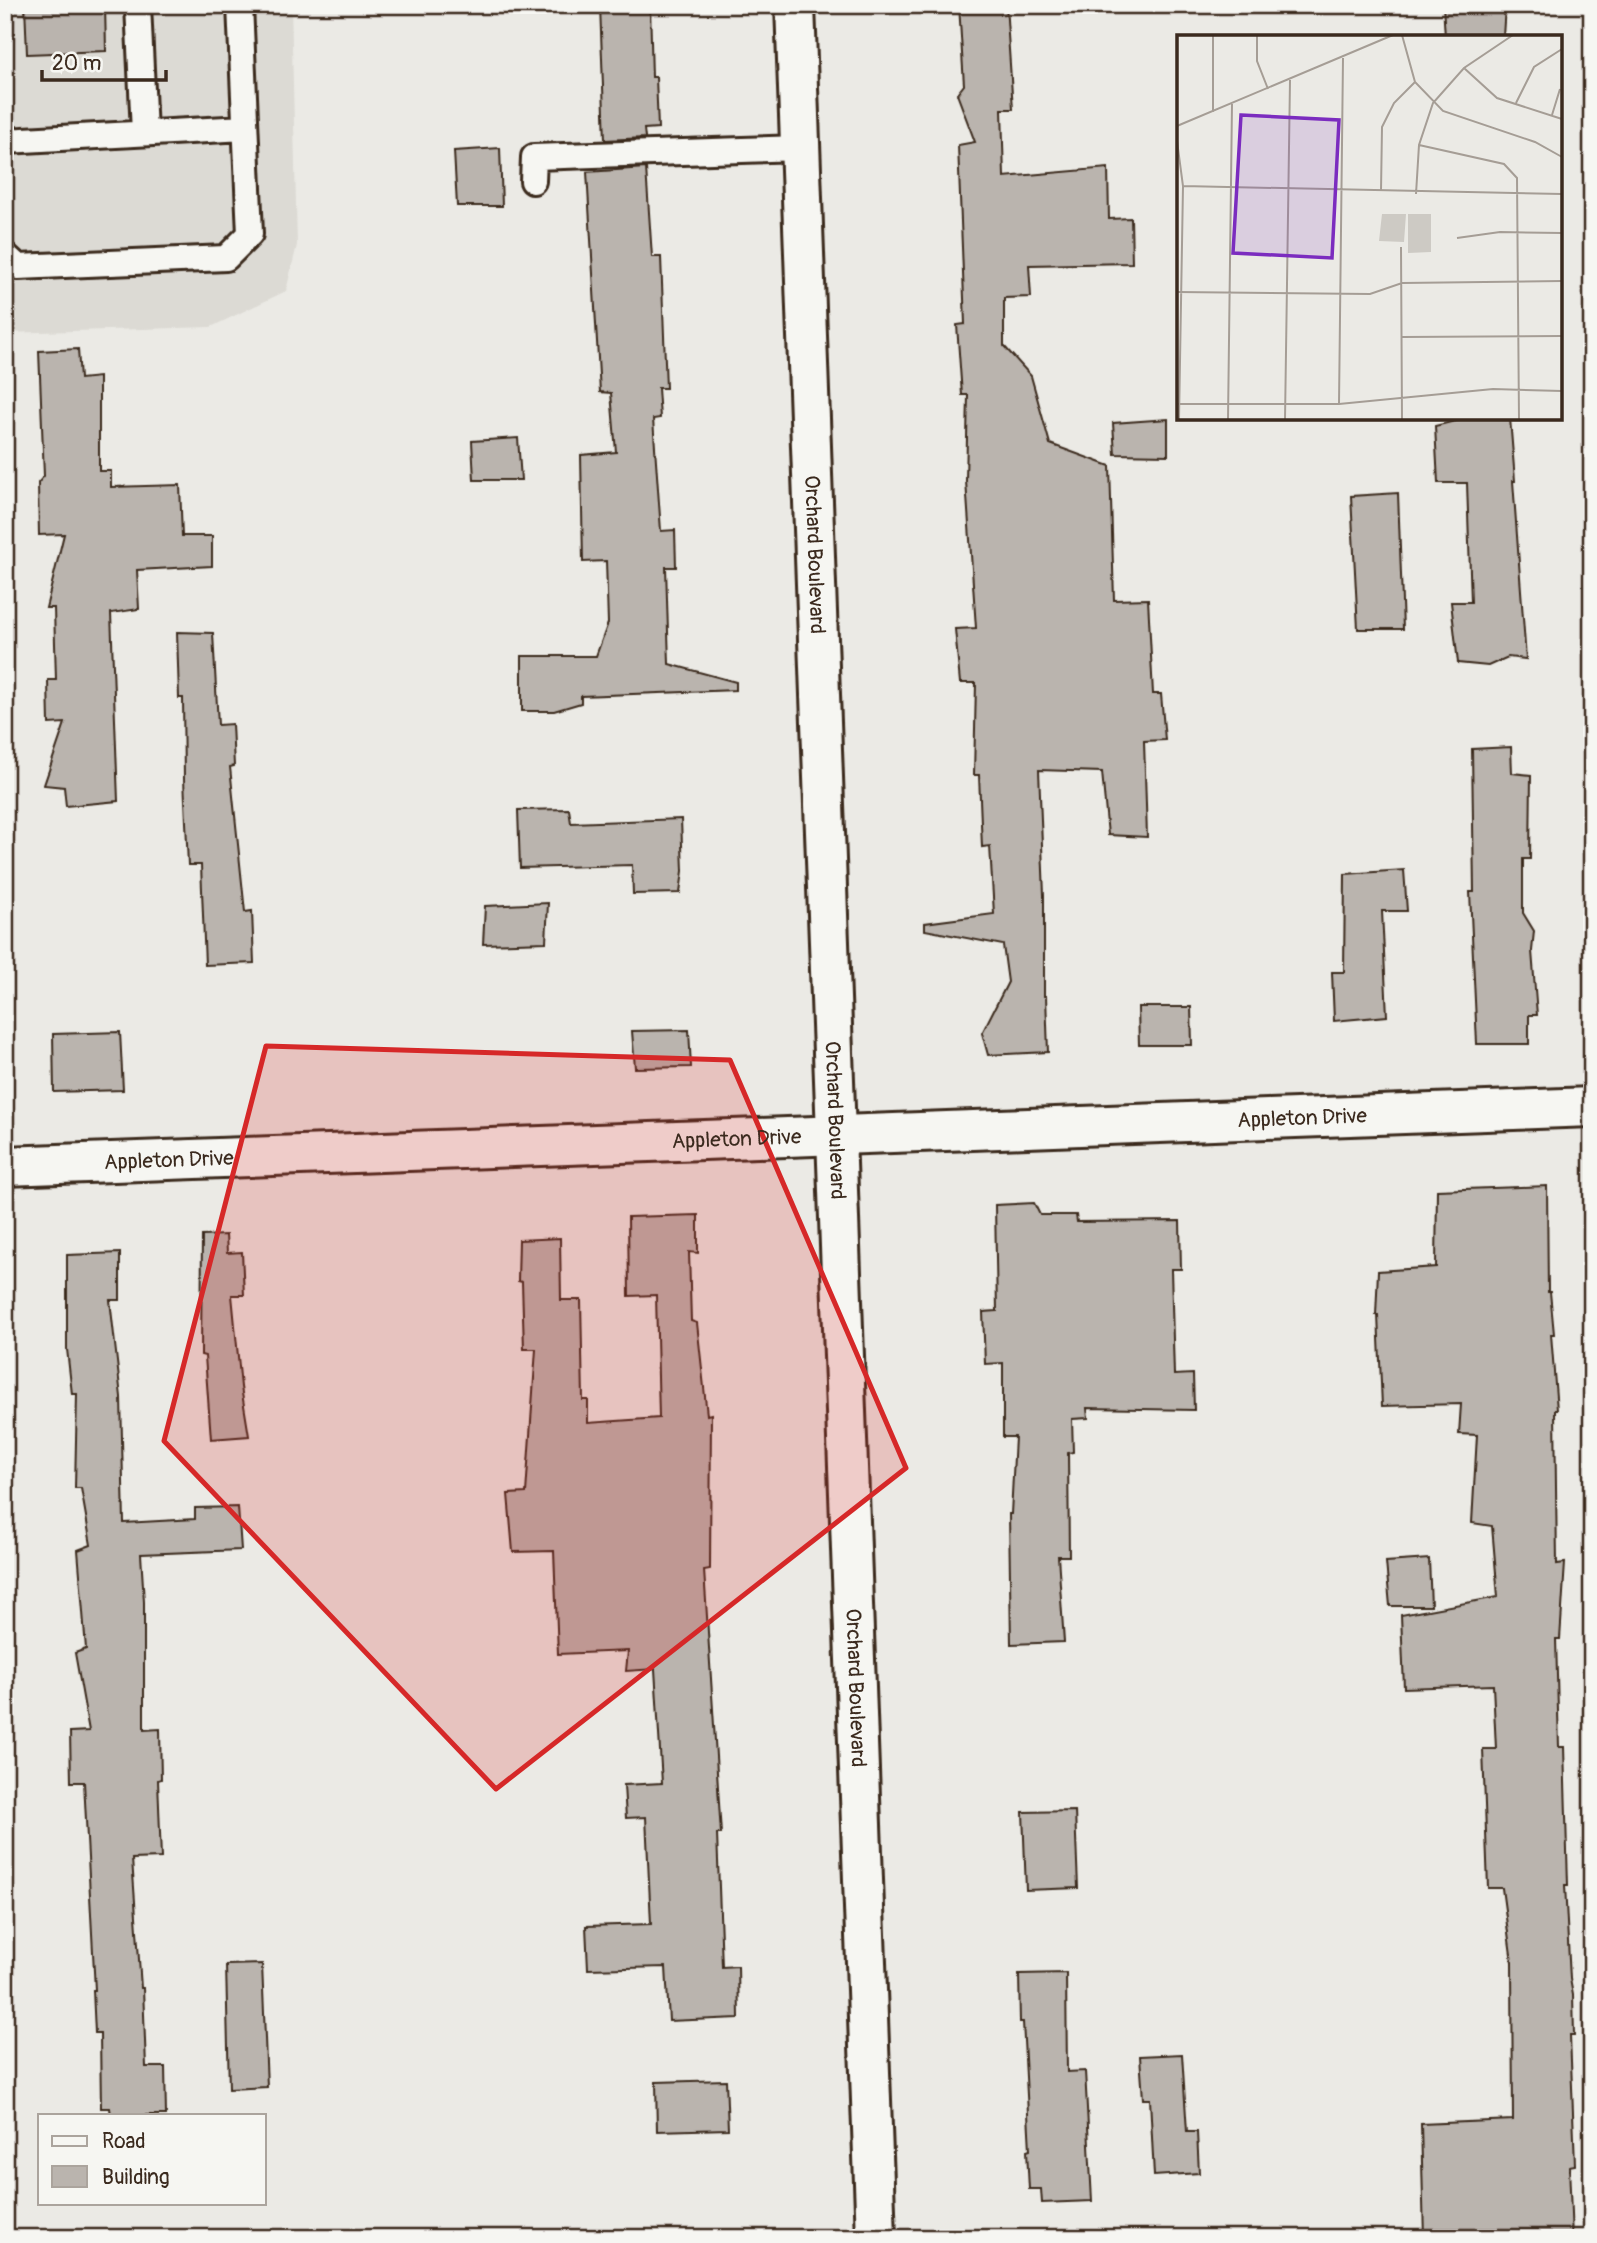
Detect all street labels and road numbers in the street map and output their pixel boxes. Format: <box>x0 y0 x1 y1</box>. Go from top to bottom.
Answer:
street label: Orchard Boulevard <box>798 475 831 634</box>
street label: Orchard Boulevard <box>819 1040 851 1200</box>
street label: Appleton Drive <box>1237 1102 1368 1134</box>
street label: Appleton Drive <box>671 1123 802 1155</box>
street label: Appleton Drive <box>104 1144 235 1176</box>
street label: Orchard Boulevard <box>839 1608 872 1768</box>

